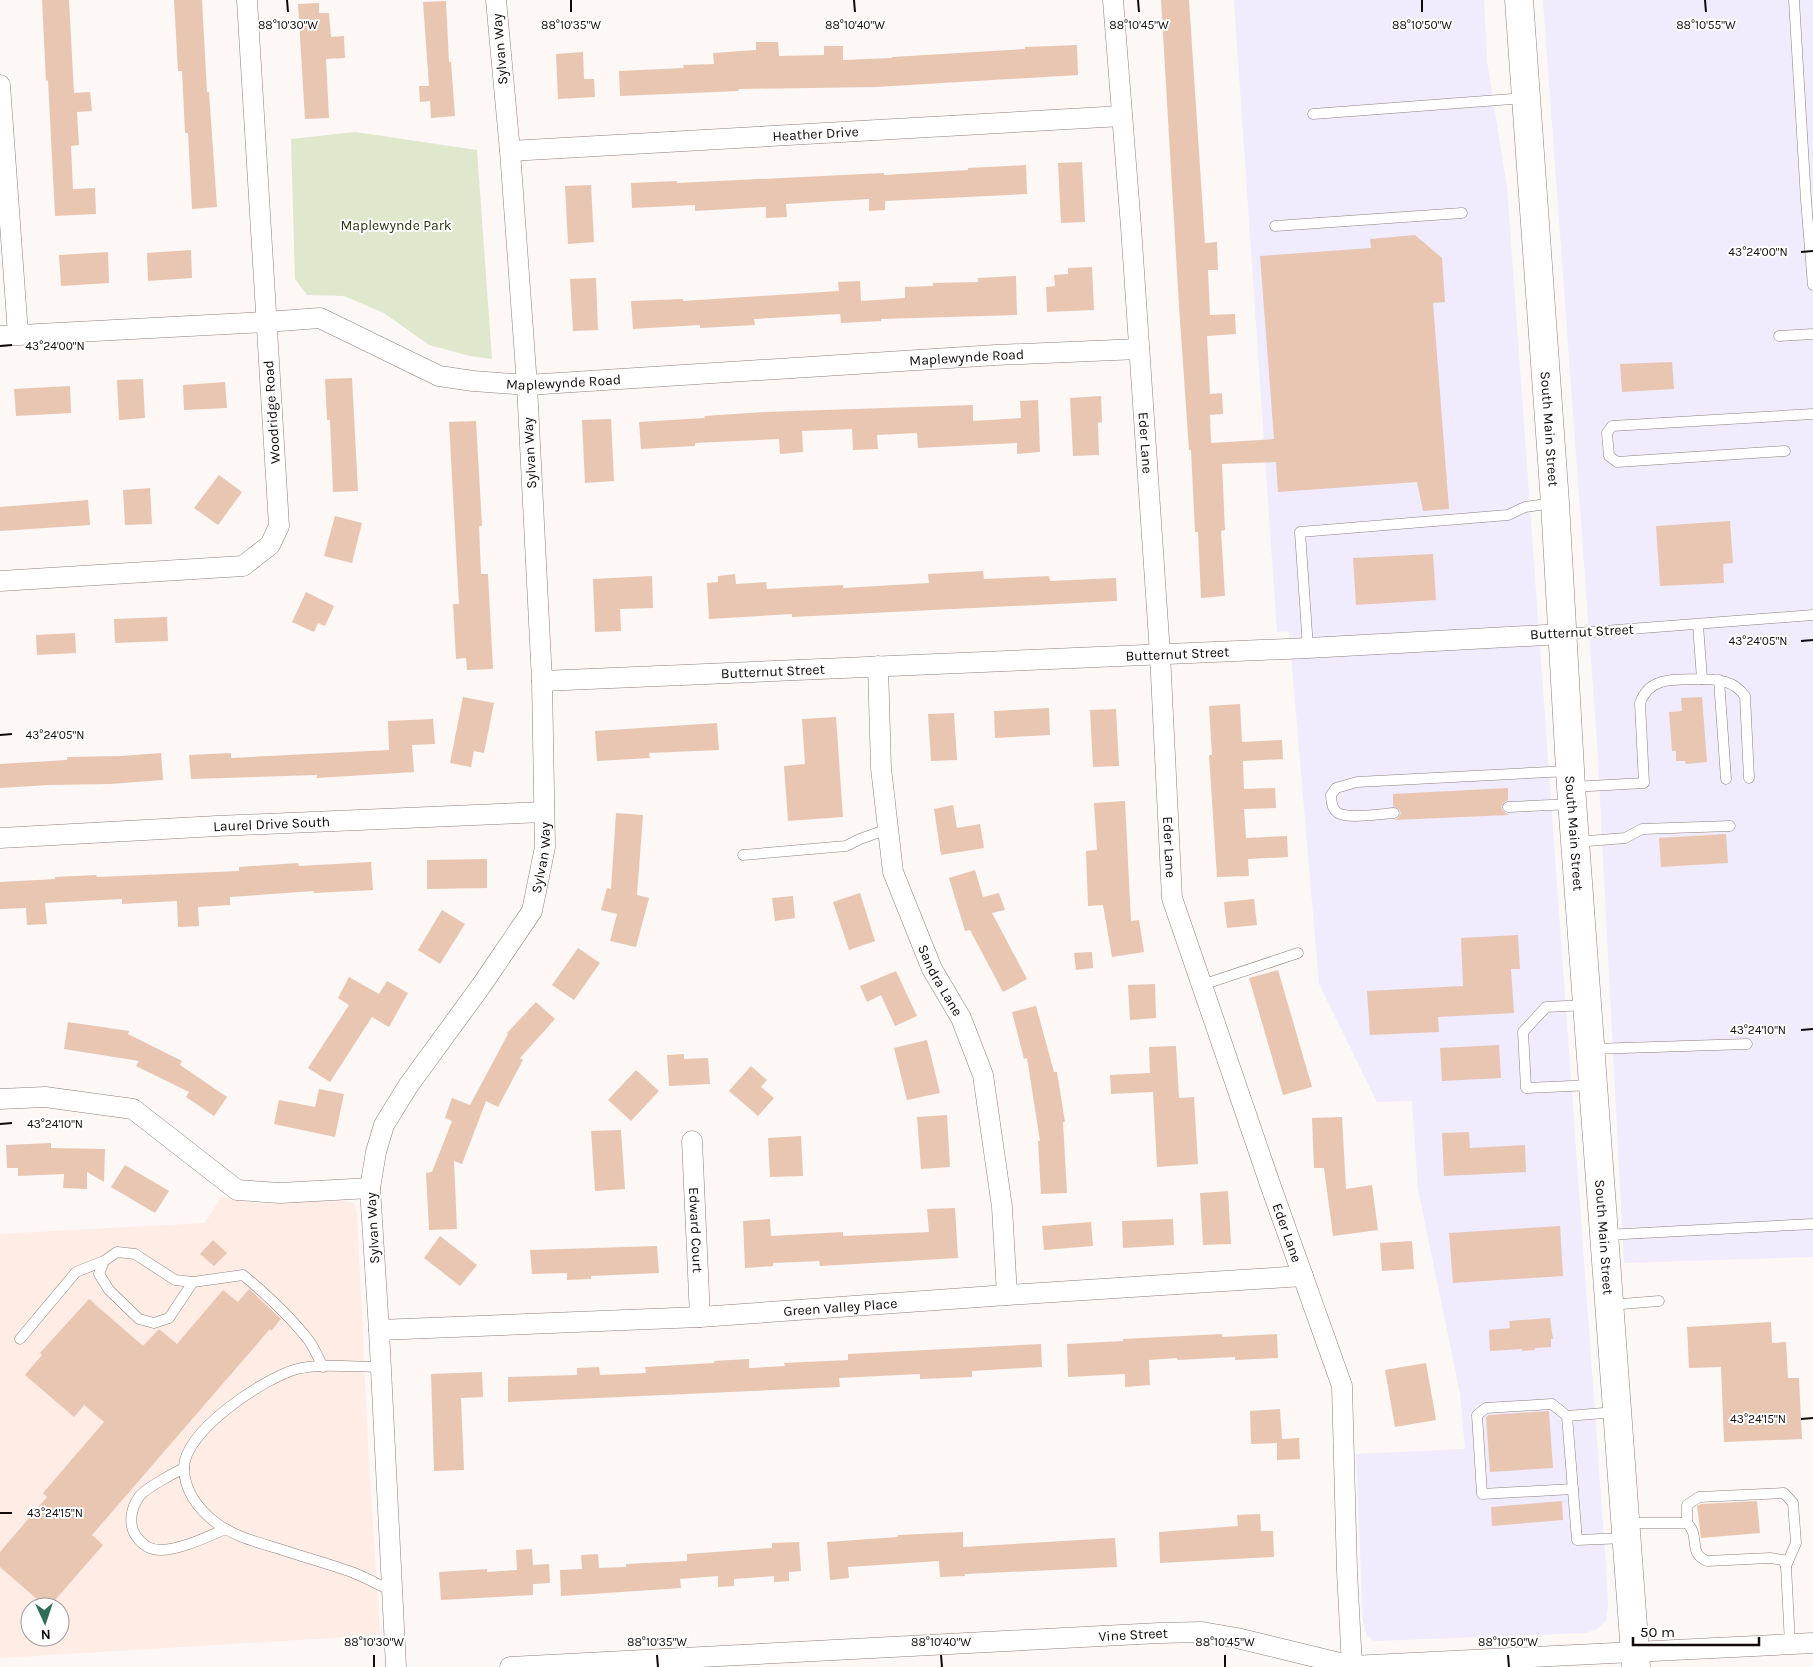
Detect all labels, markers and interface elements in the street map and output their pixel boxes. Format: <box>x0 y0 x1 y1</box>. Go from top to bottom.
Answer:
street label: Sylvan Way <box>488 12 512 85</box>
text: 88°10'30"W <box>258 18 318 32</box>
text: 88°10'35"W <box>541 18 601 32</box>
text: 88°10'40"W <box>825 18 885 32</box>
text: 88°10'45"W <box>1109 18 1169 32</box>
text: 88°10'50"W <box>1392 18 1452 32</box>
text: 88°10'55"W <box>1676 18 1736 32</box>
street label: Heather Drive <box>772 123 859 144</box>
park label: Maplewynde Park <box>340 217 452 234</box>
text: 43°24'00"N <box>1728 245 1788 259</box>
text: 43°24'00"N <box>25 339 85 353</box>
street label: Maplewynde Road <box>909 345 1025 369</box>
street label: Woodridge Road <box>260 360 284 464</box>
street label: Maplewynde Road <box>505 371 621 394</box>
street label: South Main Street <box>1537 371 1562 487</box>
street label: Eder Lane <box>1135 411 1156 474</box>
street label: Sylvan Way <box>520 416 540 489</box>
street label: Butternut Street <box>1530 621 1634 643</box>
text: 43°24'05"N <box>1729 634 1787 648</box>
street label: Butternut Street <box>1125 643 1230 664</box>
street label: Butternut Street <box>720 660 825 682</box>
text: 43°24'05"N <box>26 728 84 742</box>
street label: South Main Street <box>1562 775 1587 891</box>
street label: Laurel Drive South <box>213 813 330 835</box>
street label: Eder Lane <box>1159 816 1180 878</box>
street label: Sylvan Way <box>527 821 554 895</box>
street label: Sandra Lane <box>915 942 966 1019</box>
text: 43°24'10"N <box>1730 1023 1786 1037</box>
text: 43°24'10"N <box>27 1117 83 1131</box>
street label: South Main Street <box>1592 1179 1617 1295</box>
street label: Edward Court <box>686 1187 706 1273</box>
street label: Sylvan Way <box>363 1191 383 1264</box>
street label: Eder Lane <box>1269 1201 1306 1265</box>
street label: Green Valley Place <box>783 1294 898 1319</box>
text: 43°24'15"N <box>1730 1412 1786 1426</box>
text: 43°24'15"N <box>27 1506 83 1520</box>
north arrow <box>20 1597 70 1647</box>
scale bar <box>1633 1614 1759 1646</box>
text: 50 m <box>1640 1623 1675 1641</box>
street label: Vine Street <box>1098 1624 1168 1645</box>
text: N <box>40 1626 51 1643</box>
text: 88°10'30"W <box>344 1635 404 1649</box>
text: 88°10'35"W <box>627 1635 687 1649</box>
text: 88°10'40"W <box>911 1635 971 1649</box>
text: 88°10'45"W <box>1195 1635 1255 1649</box>
text: 88°10'50"W <box>1478 1635 1538 1649</box>

